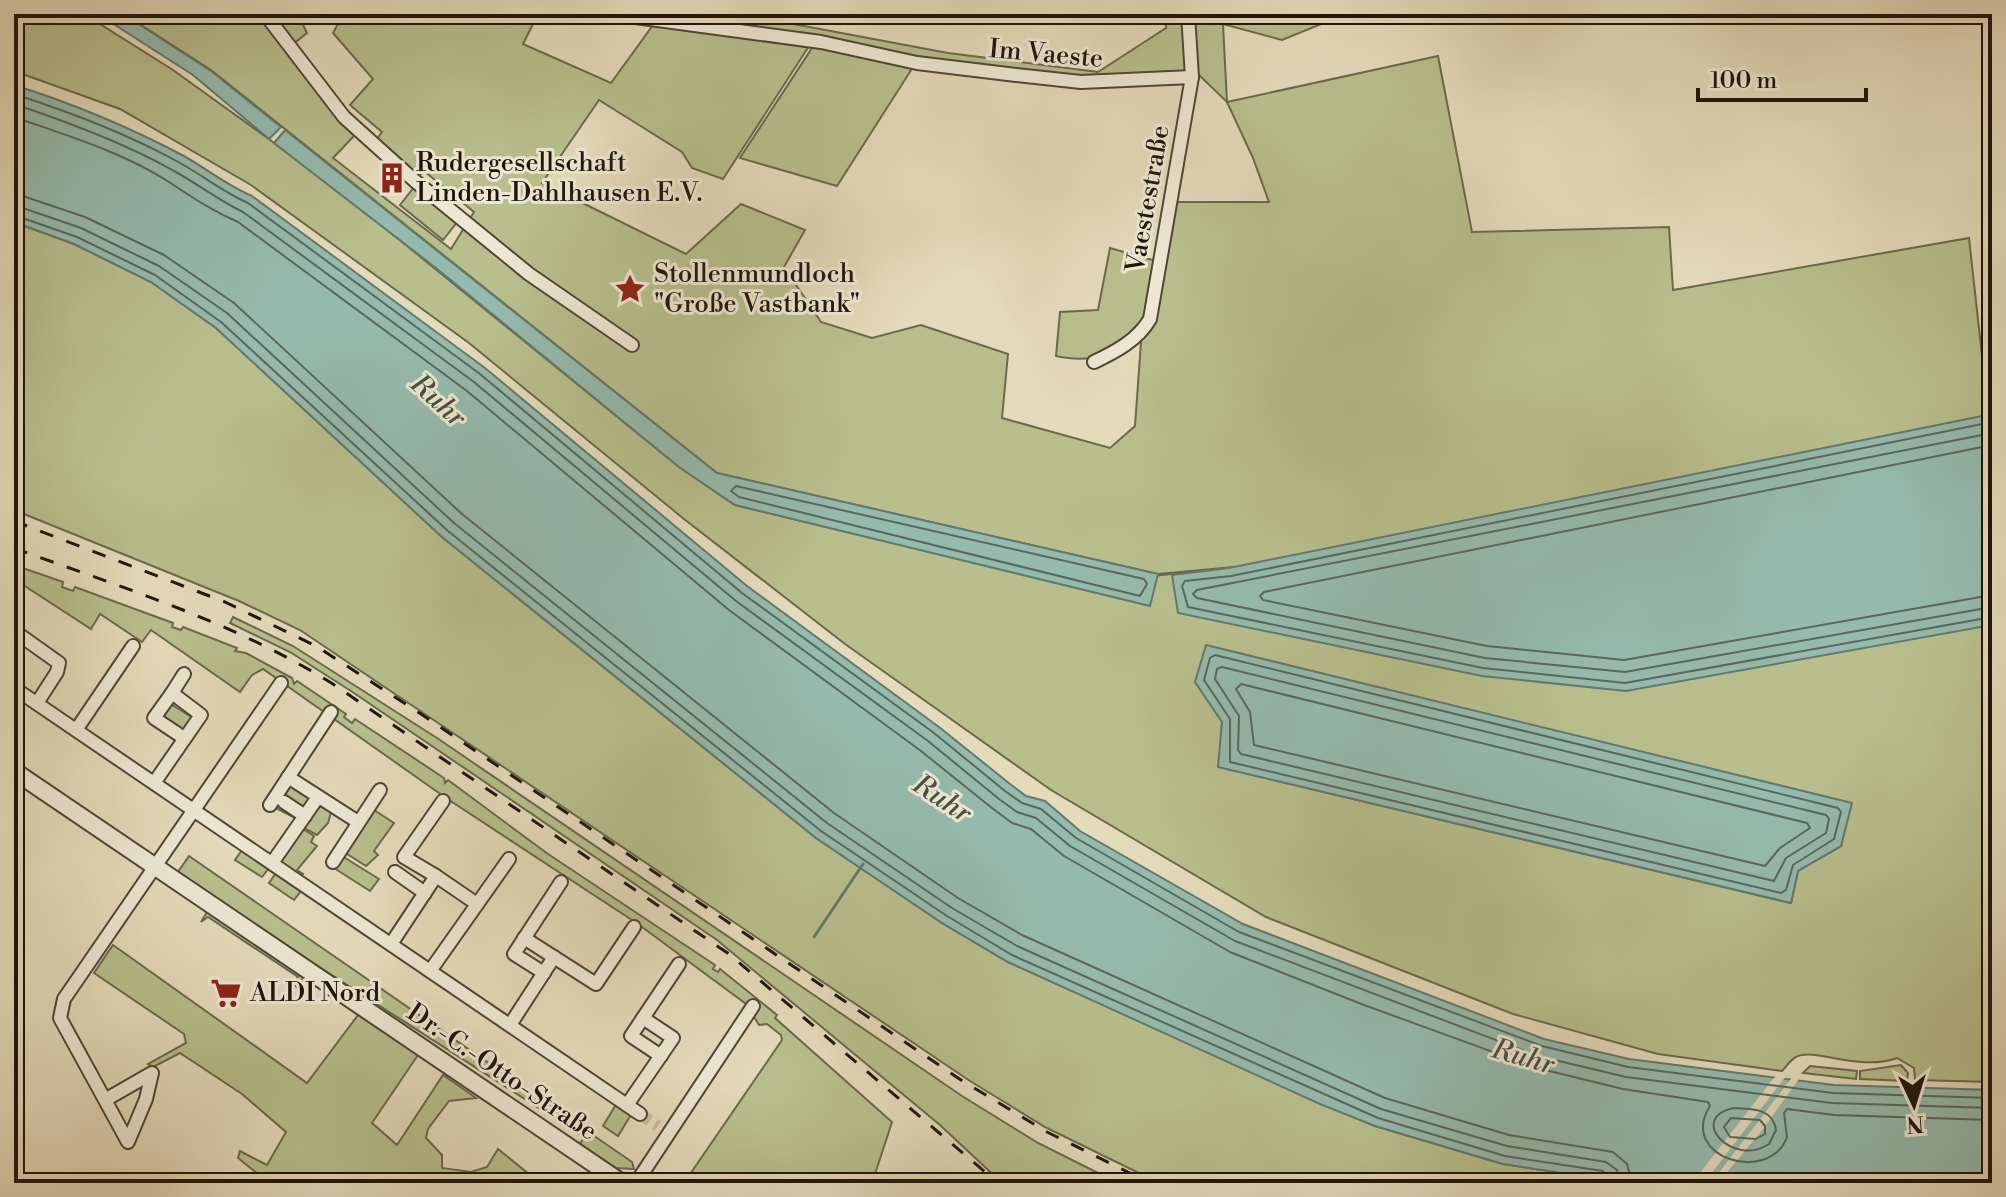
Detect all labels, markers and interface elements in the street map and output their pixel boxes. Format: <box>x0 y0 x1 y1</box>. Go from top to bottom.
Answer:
street label: Im Vaeste <box>988 33 1104 75</box>
scale bar <box>1698 52 1866 102</box>
text: 100 m <box>1710 66 1777 96</box>
street label: Vaestestraße <box>1119 123 1177 276</box>
place label: Rudergesellschaft Linden-Dahlhausen E.V. <box>416 147 702 209</box>
building icon: Rudergesellschaft Linden-Dahlhausen E.V. <box>375 161 409 195</box>
place label: Stollenmundloch "Große Vastbank" <box>654 258 860 320</box>
place icon: Stollenmundloch "Große Vastbank" <box>613 272 647 306</box>
water label: Ruhr <box>402 366 474 436</box>
water label: Ruhr <box>905 767 979 832</box>
supermarket icon: ALDI Nord <box>209 976 243 1010</box>
place label: ALDI Nord <box>249 977 380 1009</box>
street label: Dr.-C.-Otto-Straße <box>401 996 603 1148</box>
water label: Ruhr <box>1487 1031 1559 1083</box>
north arrow <box>1874 1065 1954 1145</box>
text: N <box>1905 1109 1925 1138</box>

